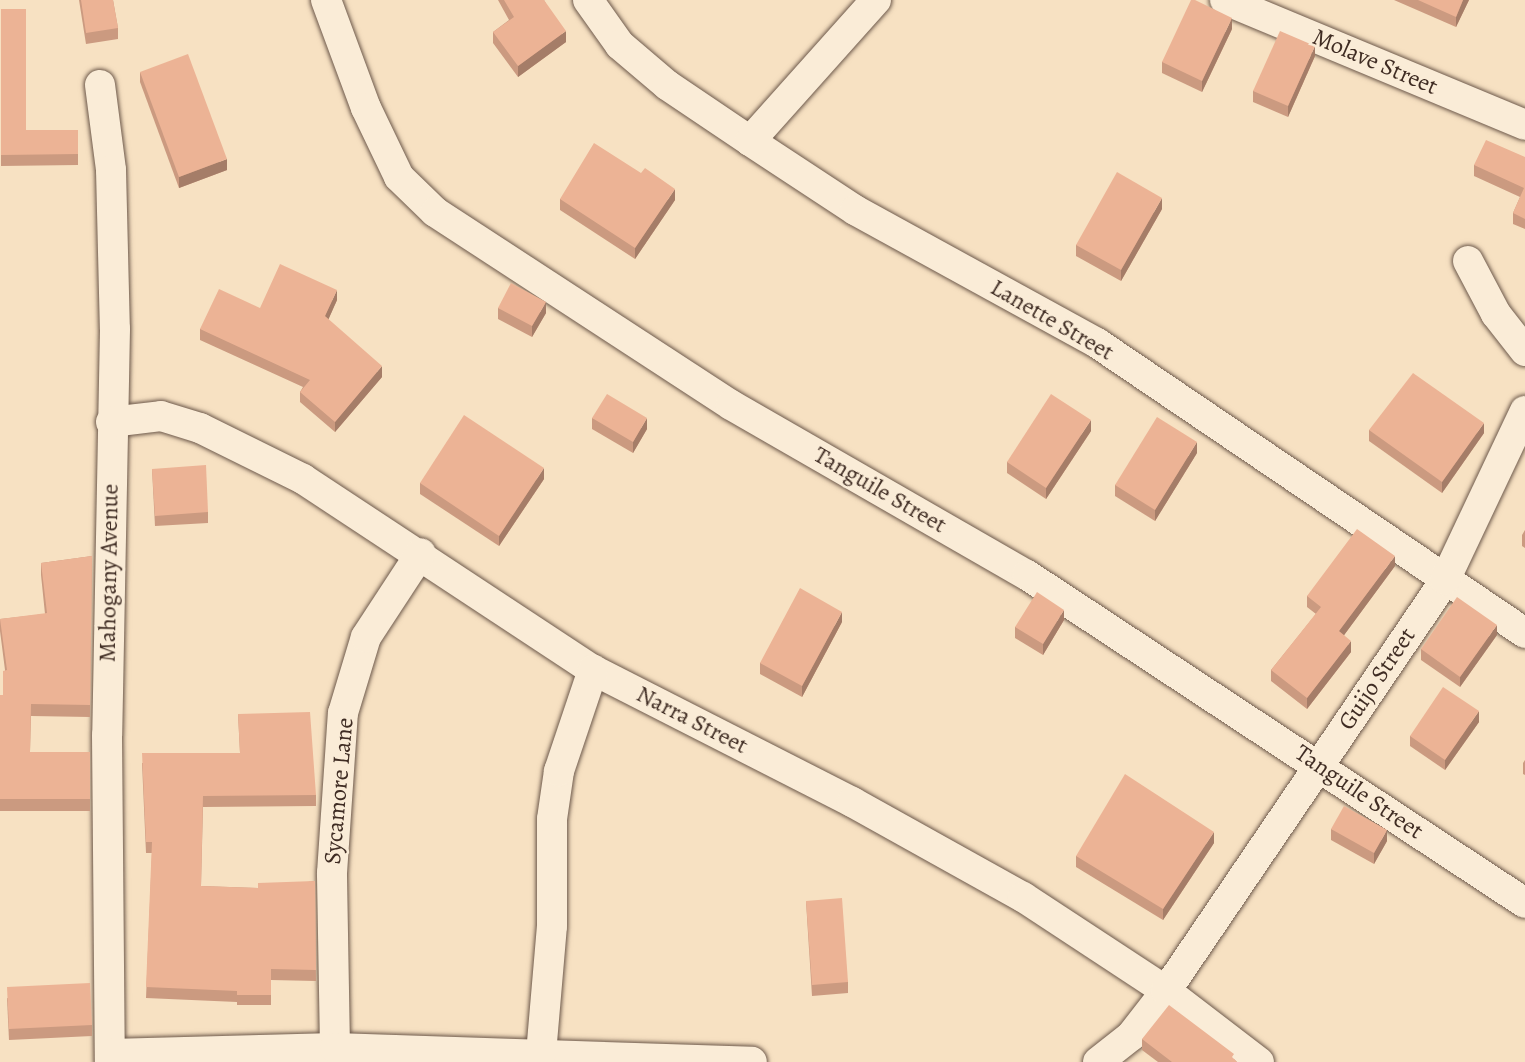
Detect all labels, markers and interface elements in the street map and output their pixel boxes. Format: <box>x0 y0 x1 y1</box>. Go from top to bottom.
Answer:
street label: Molave Street <box>1308 23 1442 101</box>
street label: Lanette Street <box>985 273 1119 367</box>
street label: Tanguile Street <box>809 440 951 540</box>
street label: Mahogany Avenue <box>93 483 125 663</box>
street label: Guijo Street <box>1332 622 1422 736</box>
street label: Narra Street <box>632 680 752 760</box>
street label: Sycamore Lane <box>318 716 360 866</box>
street label: Tanguile Street <box>1289 739 1429 845</box>

